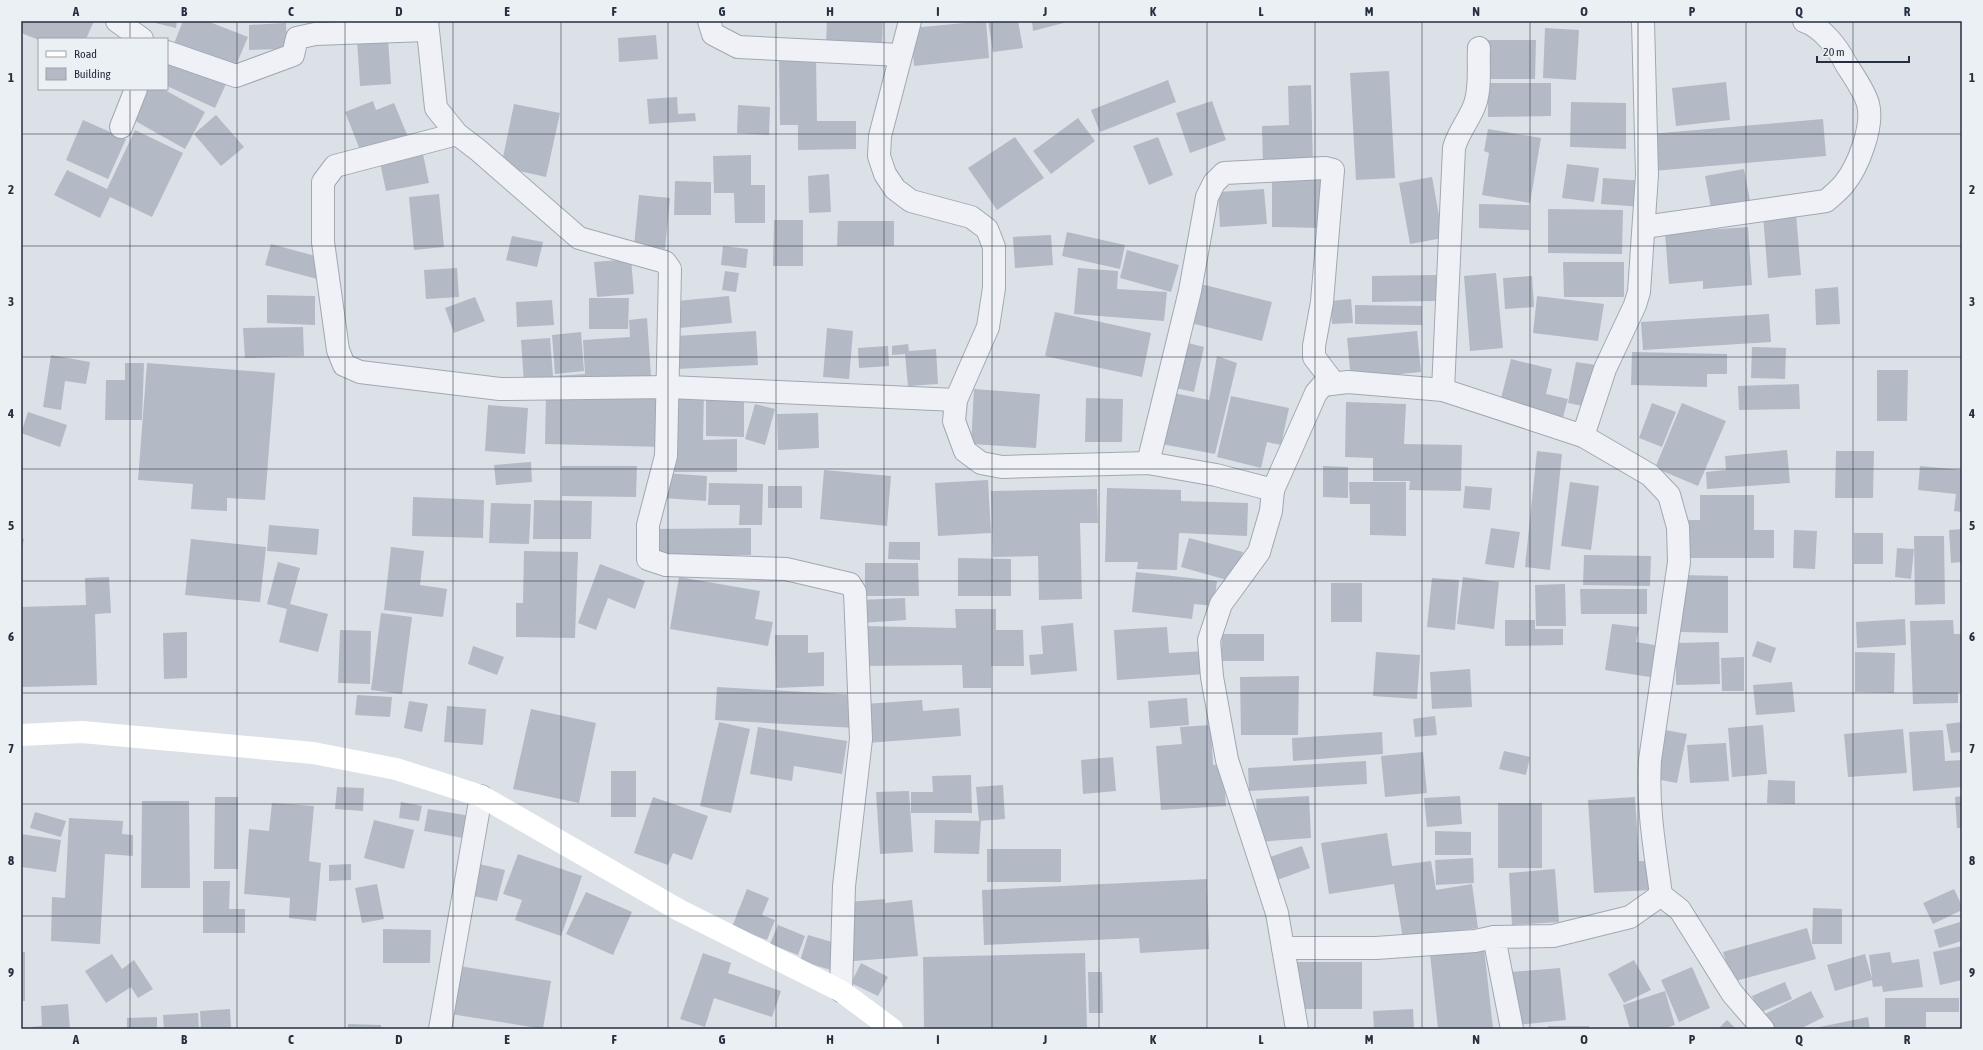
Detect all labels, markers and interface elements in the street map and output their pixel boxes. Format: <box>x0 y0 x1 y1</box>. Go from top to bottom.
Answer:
text: A <box>72 4 80 19</box>
text: B <box>181 4 188 19</box>
text: C <box>288 4 294 19</box>
text: D <box>395 4 403 19</box>
text: E <box>504 4 510 19</box>
text: F <box>611 4 617 19</box>
text: G <box>719 4 726 19</box>
text: H <box>826 4 834 19</box>
text: I <box>936 4 940 19</box>
text: J <box>1042 4 1047 19</box>
text: K <box>1150 4 1157 19</box>
text: L <box>1258 4 1264 19</box>
text: M <box>1365 4 1374 19</box>
text: N <box>1472 4 1480 19</box>
text: O <box>1580 4 1588 19</box>
text: P <box>1689 4 1696 19</box>
text: Q <box>1795 4 1803 19</box>
text: R <box>1904 4 1911 19</box>
legend <box>38 38 168 90</box>
scale bar <box>1817 38 1909 64</box>
text: 20 m <box>1823 45 1845 59</box>
text: Road <box>74 47 97 61</box>
text: Building <box>74 67 112 81</box>
text: 1 <box>8 70 14 85</box>
text: 1 <box>1969 70 1975 85</box>
text: 2 <box>8 182 14 197</box>
text: 2 <box>1969 182 1975 197</box>
text: 3 <box>8 294 14 309</box>
text: 3 <box>1969 294 1975 309</box>
text: 4 <box>7 406 14 421</box>
text: 4 <box>1968 406 1975 421</box>
text: 5 <box>8 518 14 533</box>
text: 5 <box>1969 518 1975 533</box>
text: 6 <box>8 629 14 644</box>
text: 6 <box>1969 629 1975 644</box>
text: 7 <box>8 741 14 756</box>
text: 7 <box>1969 741 1975 756</box>
text: 8 <box>8 853 14 868</box>
text: 8 <box>1969 853 1975 868</box>
text: 9 <box>8 965 14 980</box>
text: 9 <box>1969 965 1975 980</box>
text: A <box>72 1032 80 1047</box>
text: B <box>181 1032 188 1047</box>
text: C <box>288 1032 294 1047</box>
text: D <box>395 1032 403 1047</box>
text: E <box>504 1032 510 1047</box>
text: F <box>611 1032 617 1047</box>
text: G <box>719 1032 726 1047</box>
text: H <box>826 1032 834 1047</box>
text: I <box>936 1032 940 1047</box>
text: J <box>1042 1032 1047 1047</box>
text: K <box>1150 1032 1157 1047</box>
text: L <box>1258 1032 1264 1047</box>
text: M <box>1365 1032 1374 1047</box>
text: N <box>1472 1032 1480 1047</box>
text: O <box>1580 1032 1588 1047</box>
text: P <box>1689 1032 1696 1047</box>
text: Q <box>1795 1032 1803 1047</box>
text: R <box>1904 1032 1911 1047</box>

